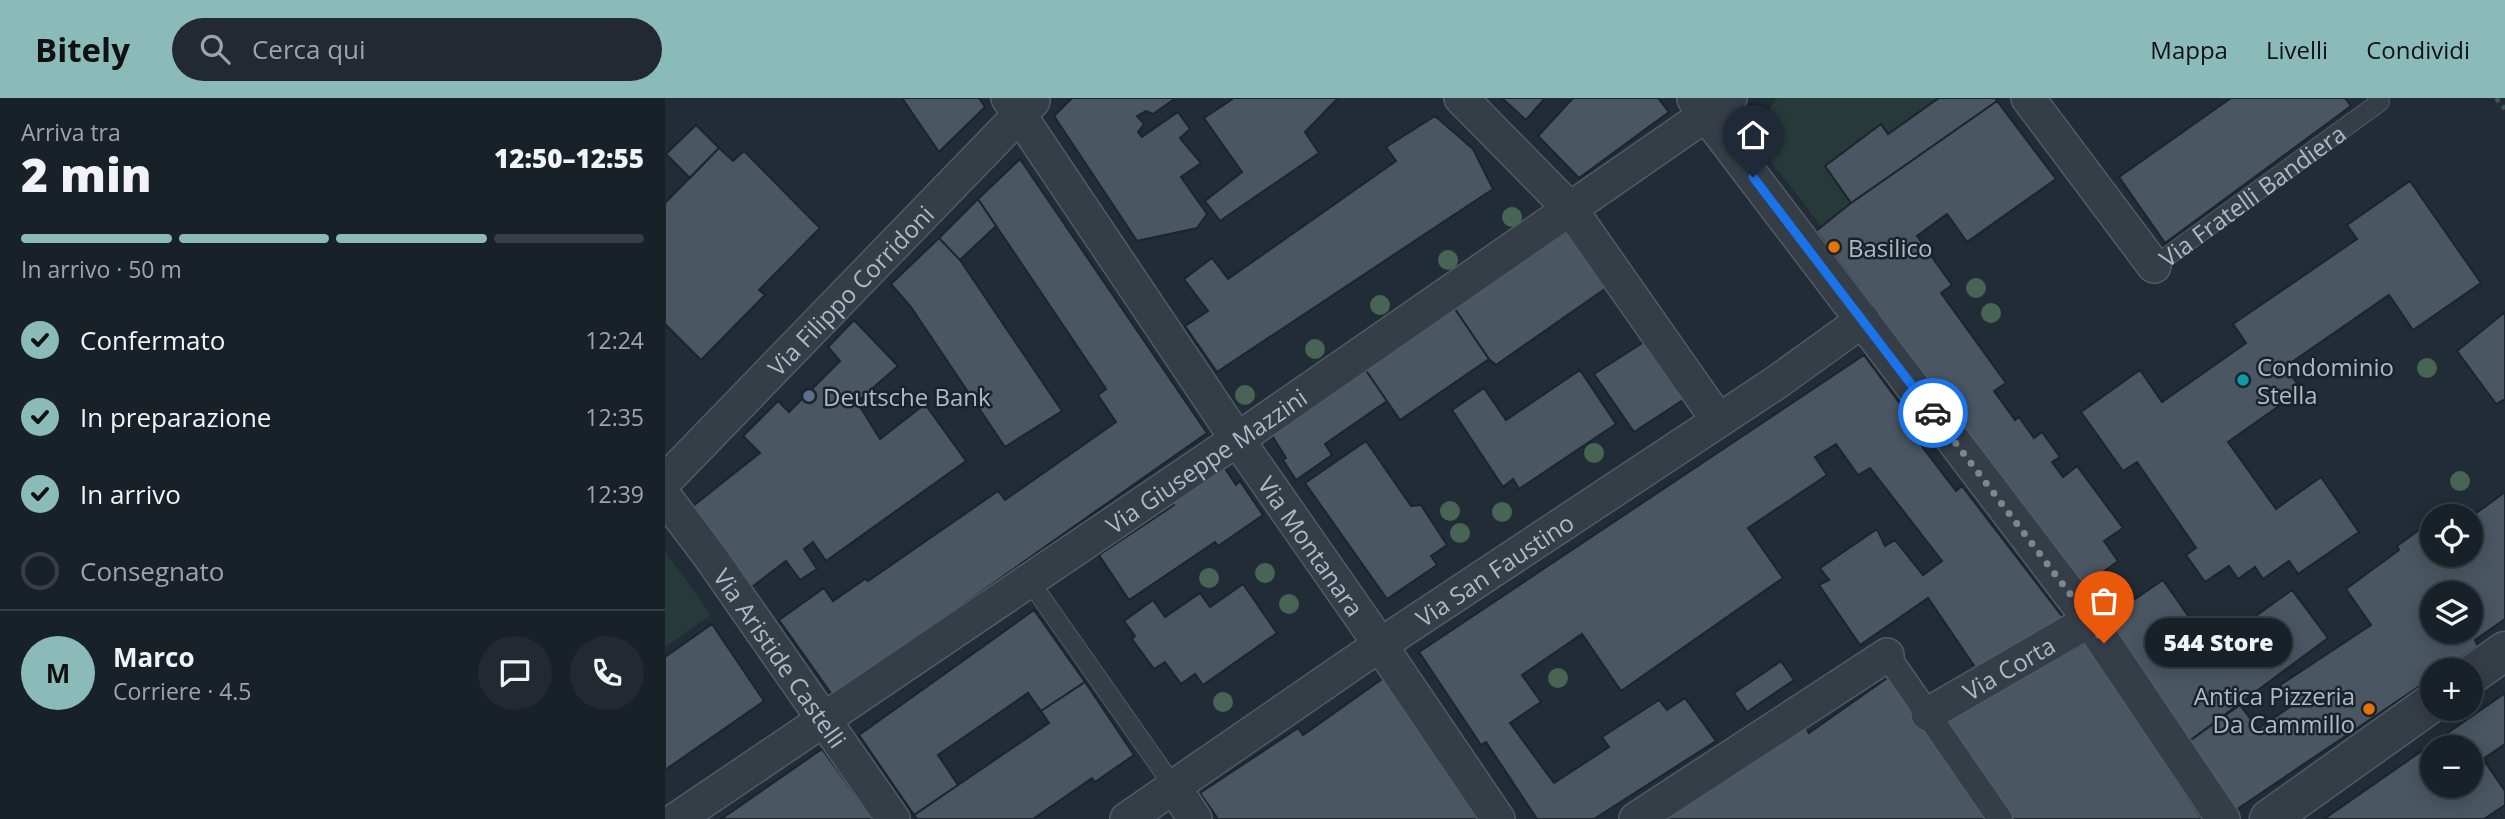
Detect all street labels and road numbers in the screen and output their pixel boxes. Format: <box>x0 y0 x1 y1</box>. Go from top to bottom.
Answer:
street label: Via Fratelli Bandiera <box>2152 116 2352 274</box>
street label: Via Filippo Corridoni <box>760 197 940 382</box>
street label: Via Giuseppe Mazzini <box>1099 380 1313 541</box>
street label: Via Montanara <box>1251 469 1372 622</box>
street label: Via San Faustino <box>1409 505 1580 634</box>
street label: Via Aristide Castelli <box>707 561 855 754</box>
street label: Via Corta <box>1956 628 2061 707</box>

